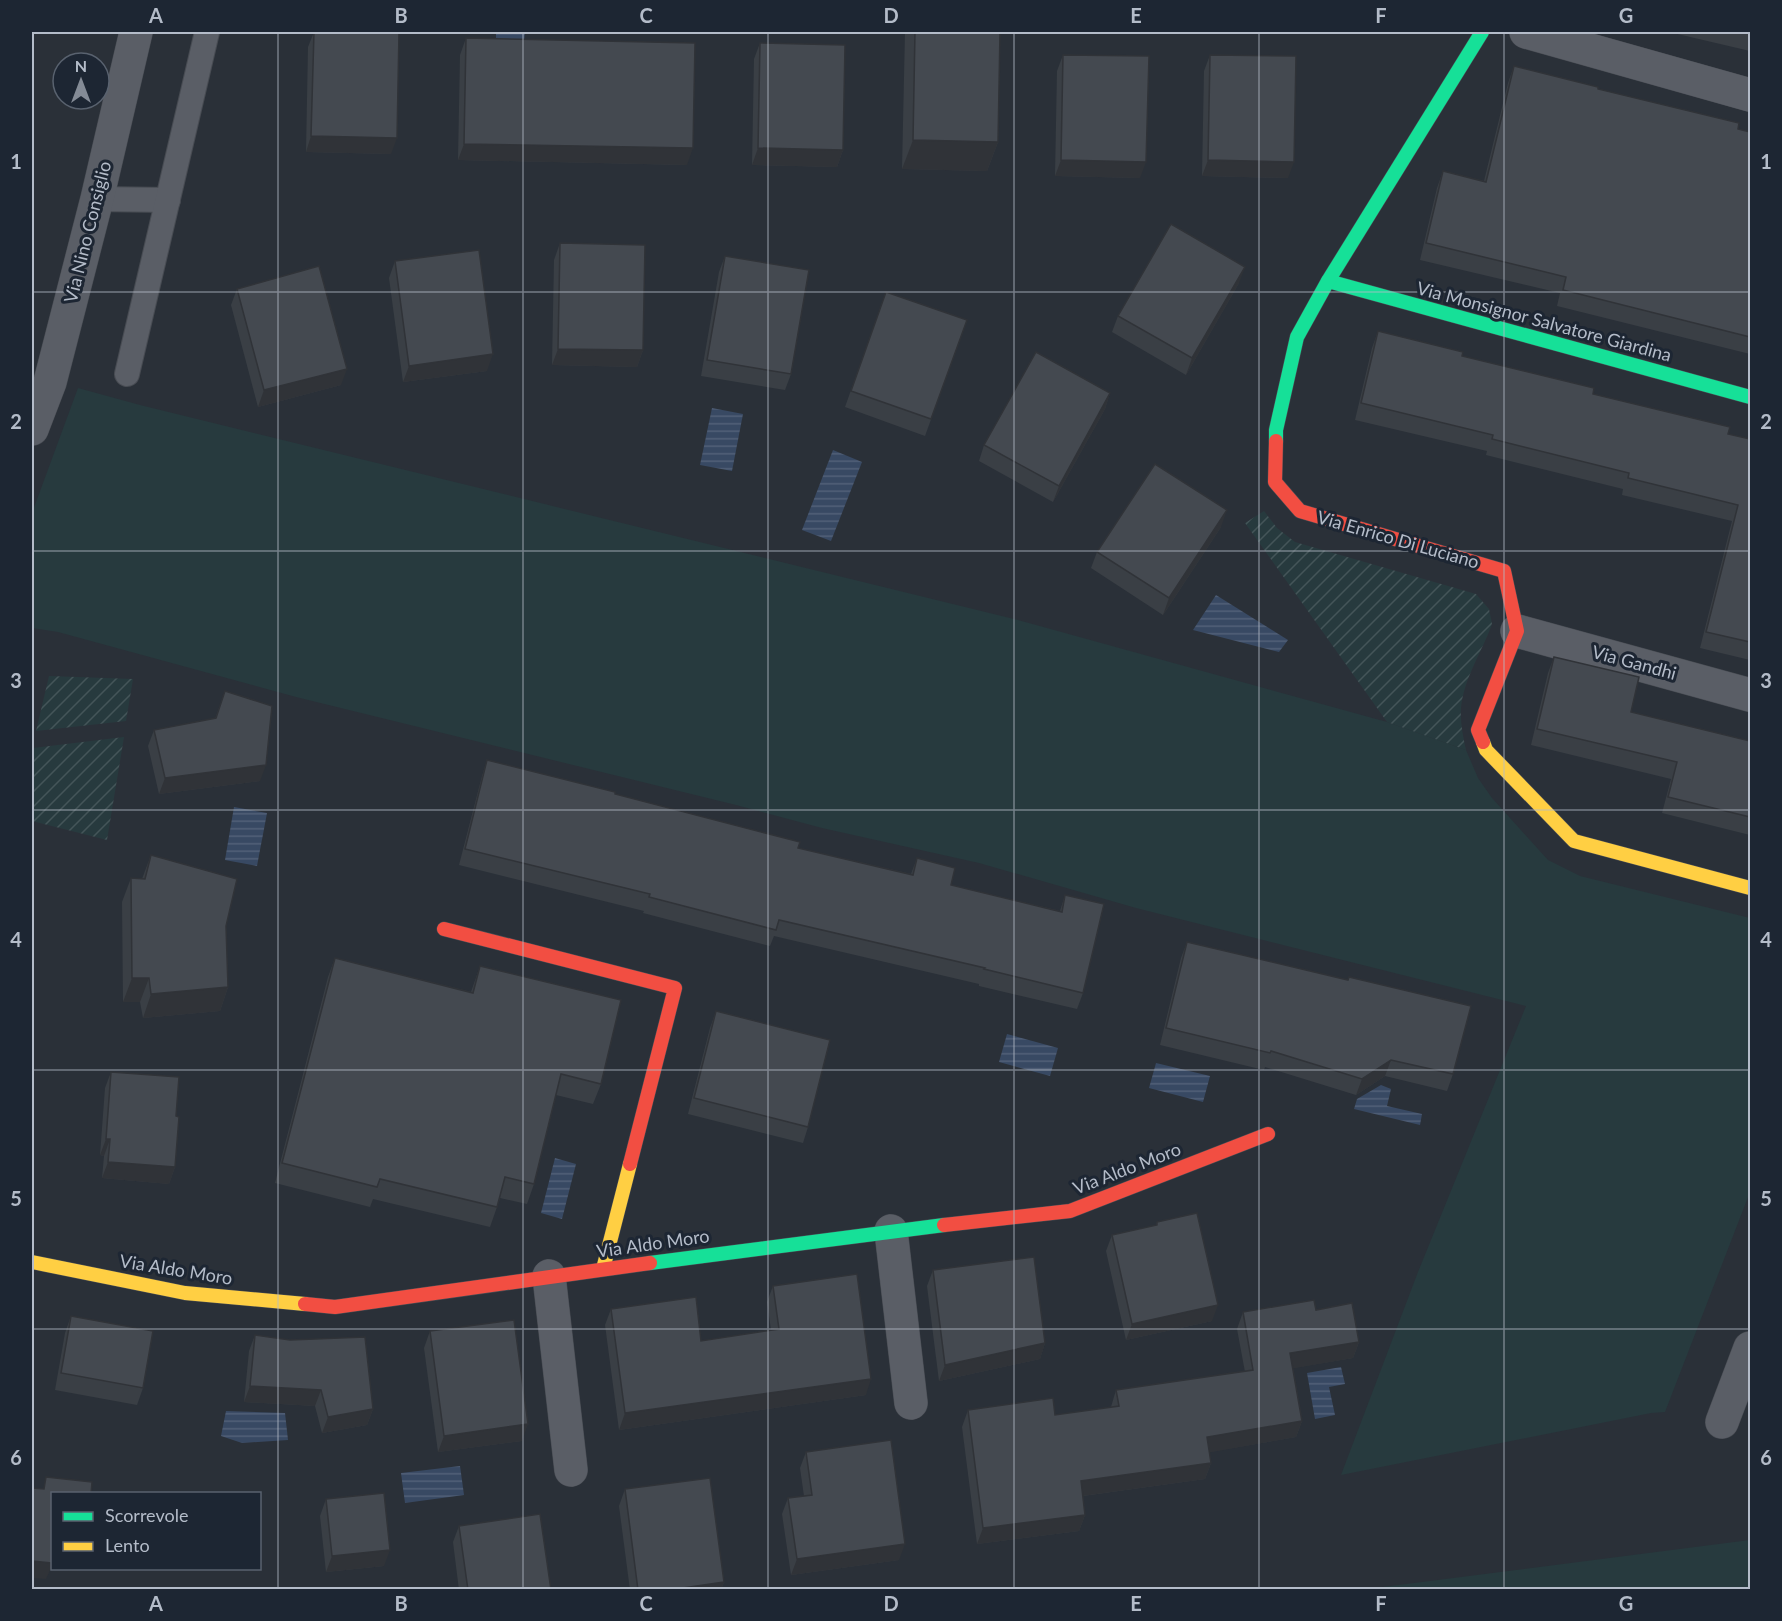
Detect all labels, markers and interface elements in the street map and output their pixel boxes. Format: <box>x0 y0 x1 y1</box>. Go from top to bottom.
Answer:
text: A <box>148 3 163 27</box>
text: B <box>394 3 408 27</box>
text: C <box>639 3 653 27</box>
text: D <box>883 3 899 27</box>
text: E <box>1130 3 1142 27</box>
text: F <box>1375 3 1387 27</box>
text: G <box>1619 3 1633 27</box>
north arrow <box>51 51 111 111</box>
text: N <box>75 56 87 75</box>
text: 1 <box>10 149 22 173</box>
text: 1 <box>1760 149 1772 173</box>
street label: Via Nino Consiglio <box>59 159 115 305</box>
street label: Via Monsignor Salvatore Giardina <box>1414 276 1674 366</box>
text: 2 <box>10 409 22 433</box>
text: 2 <box>1760 409 1772 433</box>
street label: Via Enrico Di Luciano <box>1315 505 1482 573</box>
street label: Via Gandhi <box>1590 640 1679 684</box>
text: 3 <box>10 668 22 692</box>
text: 3 <box>1760 668 1772 692</box>
text: 4 <box>10 927 22 951</box>
text: 4 <box>1760 927 1772 951</box>
street label: Via Aldo Moro <box>1070 1137 1184 1199</box>
text: 5 <box>10 1186 22 1210</box>
text: 5 <box>1760 1186 1772 1210</box>
street label: Via Aldo Moro <box>595 1224 711 1262</box>
street label: Via Aldo Moro <box>118 1249 234 1289</box>
text: 6 <box>10 1445 22 1469</box>
text: 6 <box>1760 1445 1772 1469</box>
legend <box>51 1492 261 1570</box>
text: Scorrevole <box>105 1504 188 1526</box>
text: Lento <box>105 1534 150 1556</box>
text: A <box>148 1591 163 1615</box>
text: B <box>394 1591 408 1615</box>
text: C <box>639 1591 653 1615</box>
text: D <box>883 1591 899 1615</box>
text: E <box>1130 1591 1142 1615</box>
text: F <box>1375 1591 1387 1615</box>
text: G <box>1619 1591 1633 1615</box>

